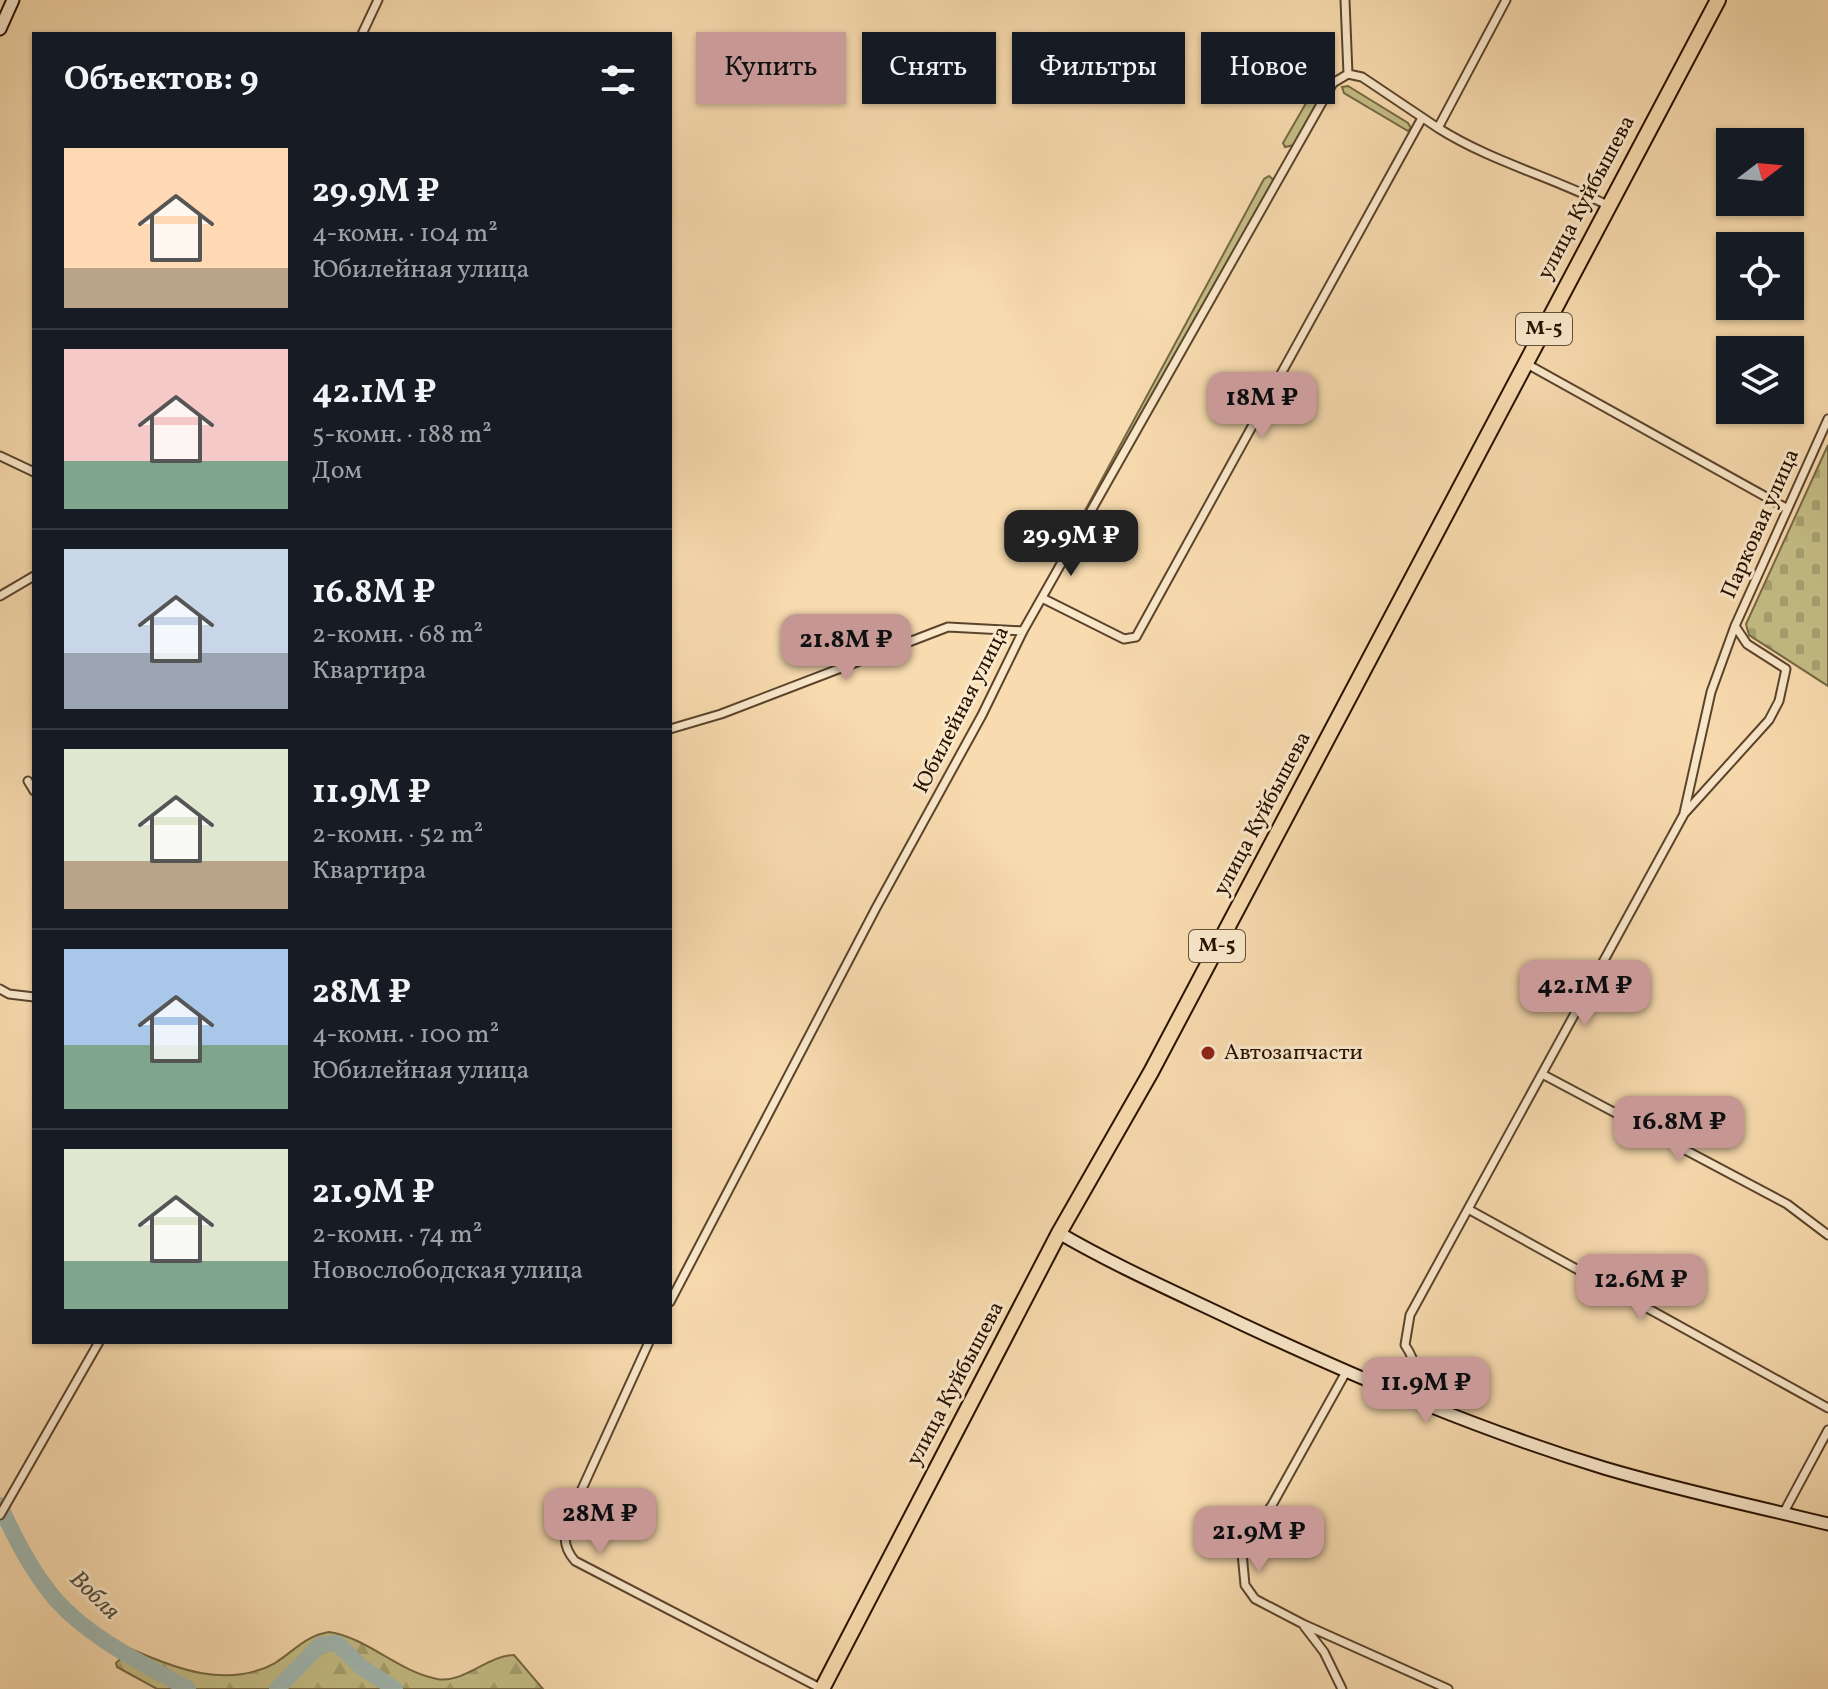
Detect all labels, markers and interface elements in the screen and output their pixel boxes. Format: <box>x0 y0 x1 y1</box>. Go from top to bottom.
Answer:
chip: Купить <box>696 32 846 104</box>
chip: Снять <box>862 32 996 104</box>
chip: Фильтры <box>1012 32 1185 104</box>
chip: Новое <box>1201 32 1335 104</box>
text: Объектов: 9 <box>64 57 259 104</box>
icon: filters <box>596 58 640 102</box>
street label: улица Куйбышева <box>1531 110 1643 286</box>
north arrow <box>1716 128 1804 216</box>
map controls <box>1716 128 1804 424</box>
text: 29.9M ₽ <box>312 169 440 216</box>
icon: home <box>128 180 224 276</box>
text: 4-комн. · 104 m² <box>312 216 498 252</box>
button: locate <box>1716 232 1804 320</box>
text: Юбилейная улица <box>312 252 529 288</box>
road number: М-5 <box>1516 313 1572 345</box>
button: layers <box>1716 336 1804 424</box>
text: 42.1M ₽ <box>312 370 437 417</box>
pin: 18M ₽ <box>1206 372 1318 440</box>
text: 18M ₽ <box>1226 380 1298 416</box>
icon: home <box>128 381 224 477</box>
text: 5-комн. · 188 m² <box>312 417 492 453</box>
street label: Парковая улица <box>1714 444 1808 604</box>
text: Дом <box>312 453 362 489</box>
pin: 29.9M ₽ <box>997 510 1145 578</box>
text: 29.9M ₽ <box>1022 518 1120 554</box>
text: 16.8M ₽ <box>312 570 436 617</box>
icon: home <box>128 581 224 677</box>
pin: 21.8M ₽ <box>772 614 920 682</box>
text: 2-комн. · 68 m² <box>312 617 483 653</box>
street label: Юбилейная улица <box>906 621 1018 799</box>
text: 21.8M ₽ <box>799 622 893 658</box>
text: Квартира <box>312 653 426 689</box>
street label: улица Куйбышева <box>1207 726 1319 902</box>
text: 11.9M ₽ <box>312 770 431 817</box>
icon: home <box>128 781 224 877</box>
text: 2-комн. · 52 m² <box>312 817 483 853</box>
text: Квартира <box>312 853 426 889</box>
road number: М-5 <box>1189 930 1245 962</box>
pin: 42.1M ₽ <box>1511 960 1659 1028</box>
text: 42.1M ₽ <box>1537 968 1633 1004</box>
text: 28M ₽ <box>312 970 411 1017</box>
icon: home <box>128 981 224 1077</box>
text: 4-комн. · 100 m² <box>312 1017 499 1053</box>
place label: Автозапчасти <box>1224 1038 1363 1069</box>
marker: Автозапчасти <box>1199 1044 1217 1062</box>
text: Юбилейная улица <box>312 1053 529 1089</box>
pin: 16.8M ₽ <box>1605 1096 1753 1164</box>
text: 16.8M ₽ <box>1632 1104 1726 1140</box>
text: 21.9M ₽ <box>312 1170 435 1217</box>
icon: home <box>128 1181 224 1277</box>
text: 2-комн. · 74 m² <box>312 1217 482 1253</box>
text: Новослободская улица <box>312 1253 583 1289</box>
pin: 12.6M ₽ <box>1567 1254 1715 1322</box>
text: 12.6M ₽ <box>1594 1262 1688 1298</box>
street label: улица Куйбышева <box>900 1296 1012 1472</box>
pin: 11.9M ₽ <box>1352 1357 1500 1425</box>
text: 11.9M ₽ <box>1381 1365 1471 1401</box>
pin: 28M ₽ <box>544 1488 656 1556</box>
text: 28M ₽ <box>562 1496 638 1532</box>
pin: 21.9M ₽ <box>1185 1506 1333 1574</box>
text: 21.9M ₽ <box>1212 1514 1306 1550</box>
water label: Вобля <box>61 1563 127 1629</box>

